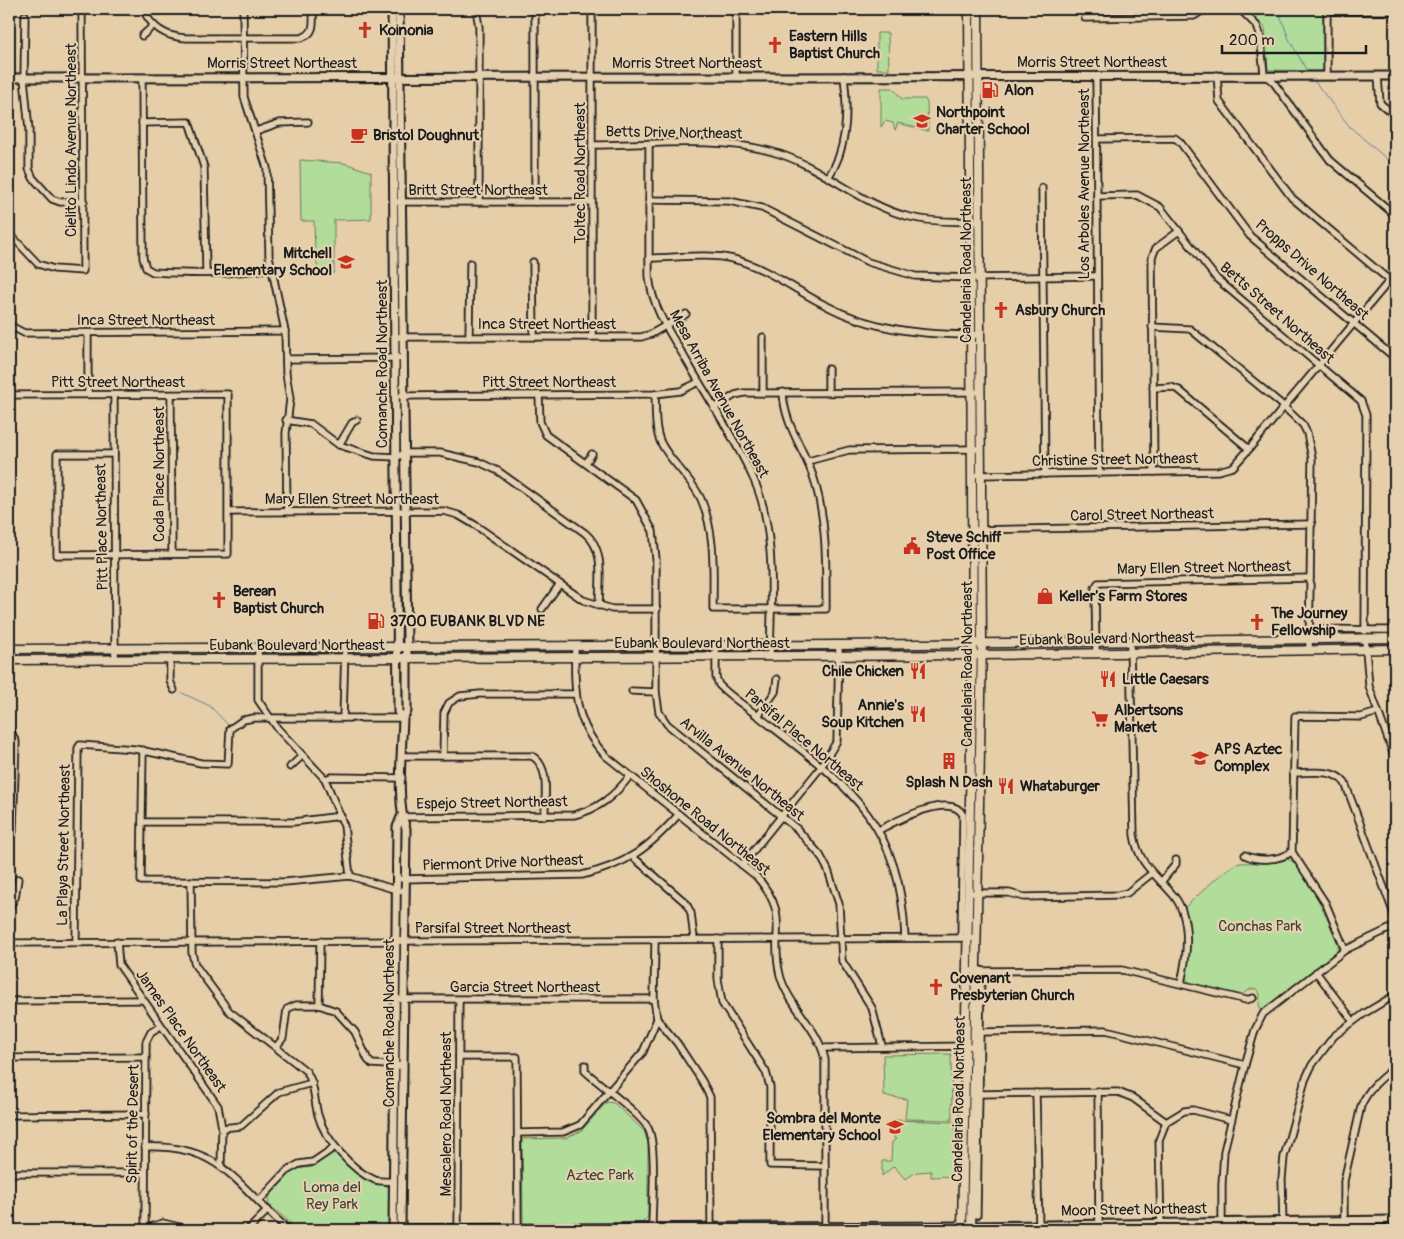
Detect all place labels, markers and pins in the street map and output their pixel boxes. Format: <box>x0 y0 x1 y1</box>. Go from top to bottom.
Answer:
church icon: Koinonia <box>355 20 375 40</box>
place label: Koinonia <box>379 21 433 40</box>
place label: Eastern Hills Baptist Church <box>789 27 880 63</box>
church icon: Eastern Hills Baptist Church <box>765 35 785 55</box>
fuel station icon: Alon <box>980 80 1000 100</box>
place label: Alon <box>1004 81 1034 100</box>
place label: Northpoint Charter School <box>936 103 1030 139</box>
school or university icon: Northpoint Charter School <box>912 111 932 131</box>
cafe icon: Bristol Doughnut <box>349 125 369 145</box>
place label: Bristol Doughnut <box>373 126 480 145</box>
place label: Mitchell Elementary School <box>214 244 332 280</box>
school or university icon: Mitchell Elementary School <box>336 252 356 272</box>
church icon: Asbury Church <box>991 300 1011 320</box>
place label: Asbury Church <box>1015 301 1105 320</box>
place label: Steve Schiff Post Office <box>926 528 1002 564</box>
public building icon: Steve Schiff Post Office <box>902 536 922 556</box>
place label: Berean Baptist Church <box>233 582 324 618</box>
shop icon: Keller's Farm Stores <box>1035 586 1055 606</box>
place label: Keller's Farm Stores <box>1059 587 1188 606</box>
church icon: Berean Baptist Church <box>209 590 229 610</box>
place label: The Journey Fellowship <box>1270 604 1348 640</box>
fuel station icon: 3700 EUBANK BLVD NE <box>366 611 386 631</box>
place label: 3700 EUBANK BLVD NE <box>390 612 545 631</box>
church icon: The Journey Fellowship <box>1247 612 1267 632</box>
restaurant icon: Chile Chicken <box>908 661 928 681</box>
place label: Chile Chicken <box>822 662 905 681</box>
restaurant icon: Little Caesars <box>1098 669 1118 689</box>
place label: Little Caesars <box>1122 670 1209 689</box>
place label: Annie's Soup Kitchen <box>821 696 905 732</box>
place label: Albertsons Market <box>1114 701 1183 737</box>
restaurant icon: Annie's Soup Kitchen <box>908 704 928 724</box>
supermarket icon: Albertsons Market <box>1090 709 1110 729</box>
place label: APS Aztec Complex <box>1214 740 1283 776</box>
school or university icon: APS Aztec Complex <box>1190 748 1210 768</box>
building icon: Splash N Dash <box>939 751 959 771</box>
place label: Splash N Dash <box>906 773 992 792</box>
restaurant icon: Whataburger <box>996 776 1016 796</box>
place label: Whataburger <box>1020 777 1101 796</box>
place label: Covenant Presbyterian Church <box>950 969 1075 1005</box>
church icon: Covenant Presbyterian Church <box>926 977 946 997</box>
place label: Sombra del Monte Elementary School <box>763 1109 882 1145</box>
school or university icon: Sombra del Monte Elementary School <box>885 1117 905 1137</box>

